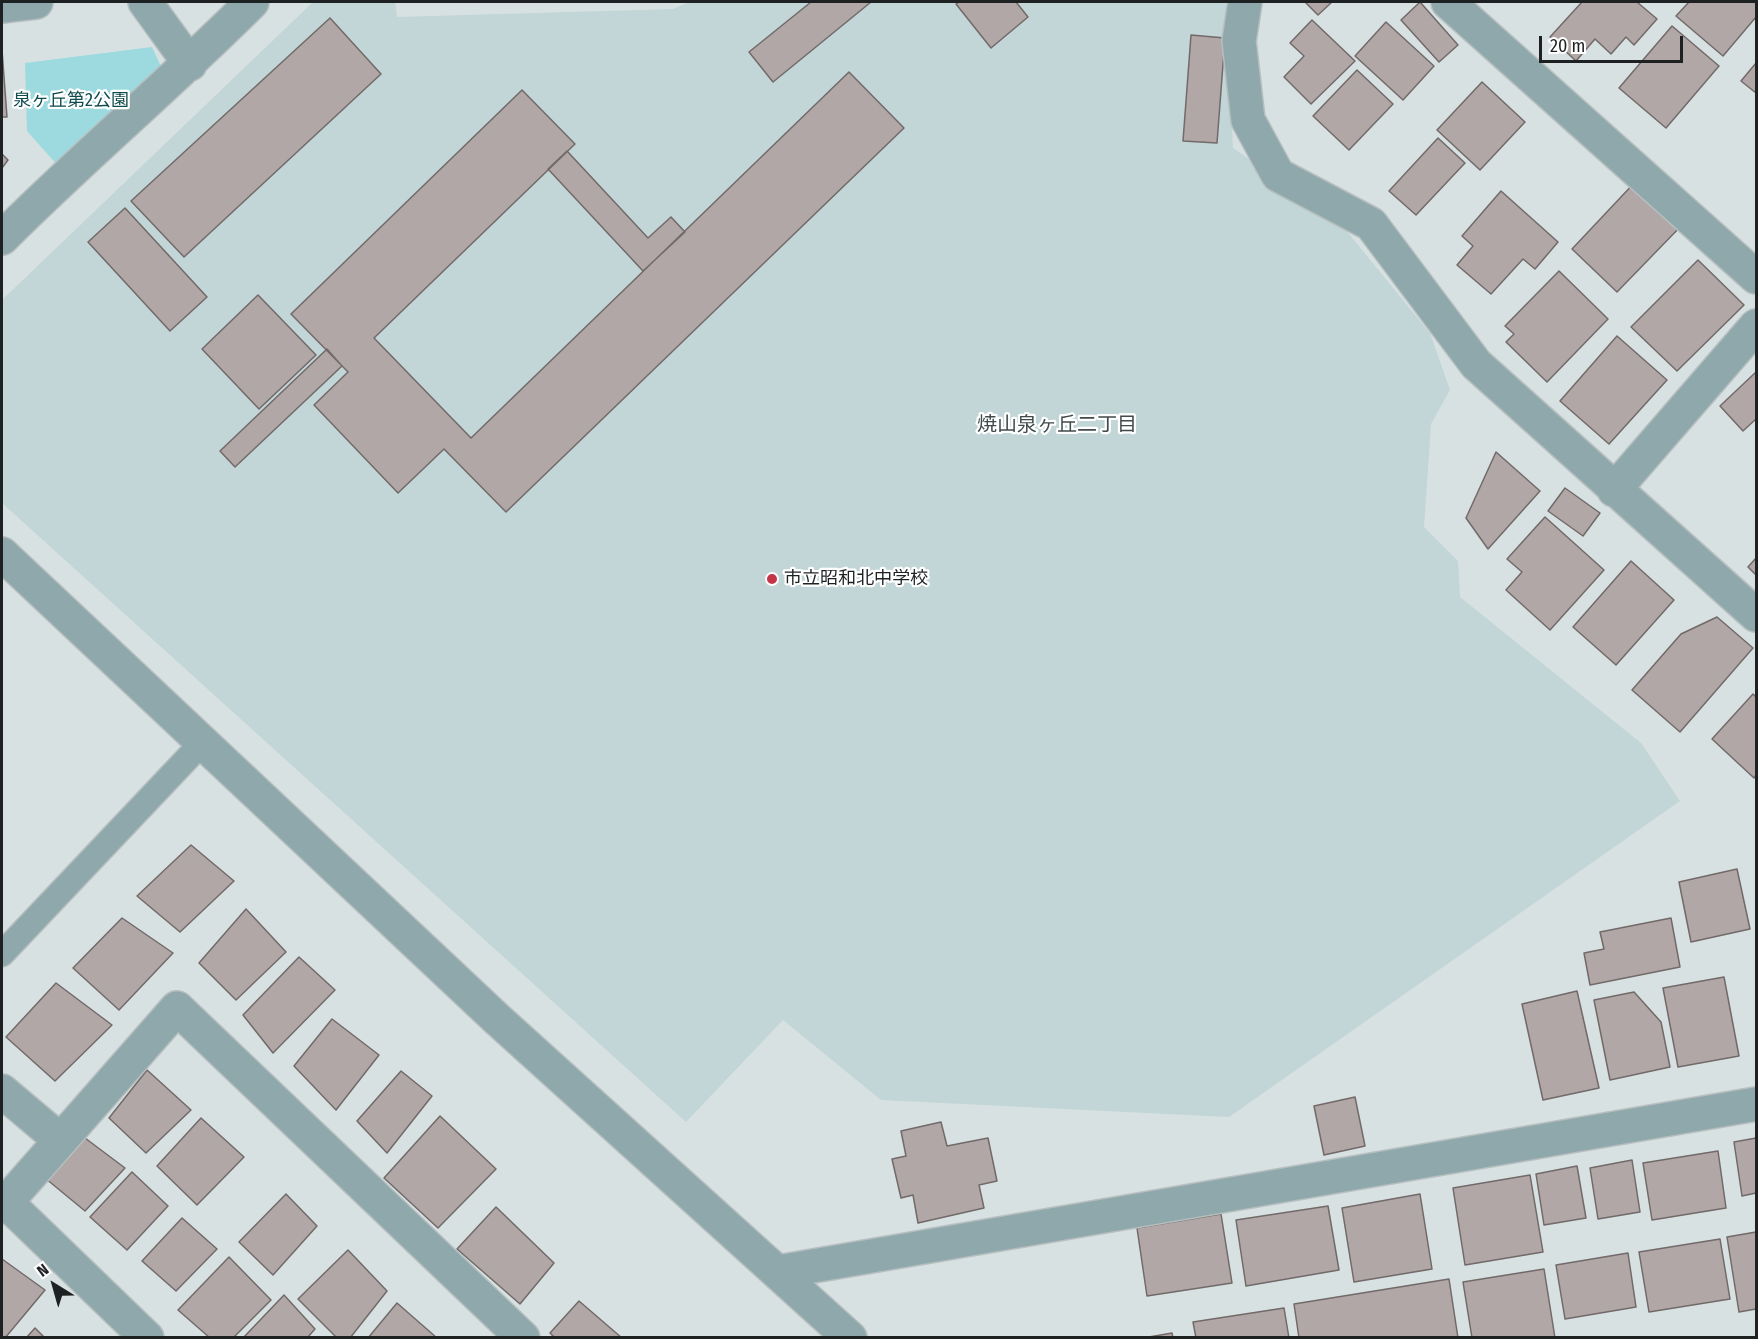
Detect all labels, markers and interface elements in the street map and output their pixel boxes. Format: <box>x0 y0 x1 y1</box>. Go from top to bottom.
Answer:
scale bar <box>1542 24 1686 62</box>
text: 20 m <box>1550 35 1585 57</box>
park label: 泉ヶ丘第2公園 <box>13 90 129 112</box>
district label: 焼山泉ヶ丘二丁目 <box>977 413 1137 437</box>
place label: 市立昭和北中学校 <box>784 568 928 590</box>
marker: 市立昭和北中学校 <box>765 572 779 586</box>
north arrow <box>24 1255 84 1315</box>
text: N <box>33 1260 52 1281</box>

